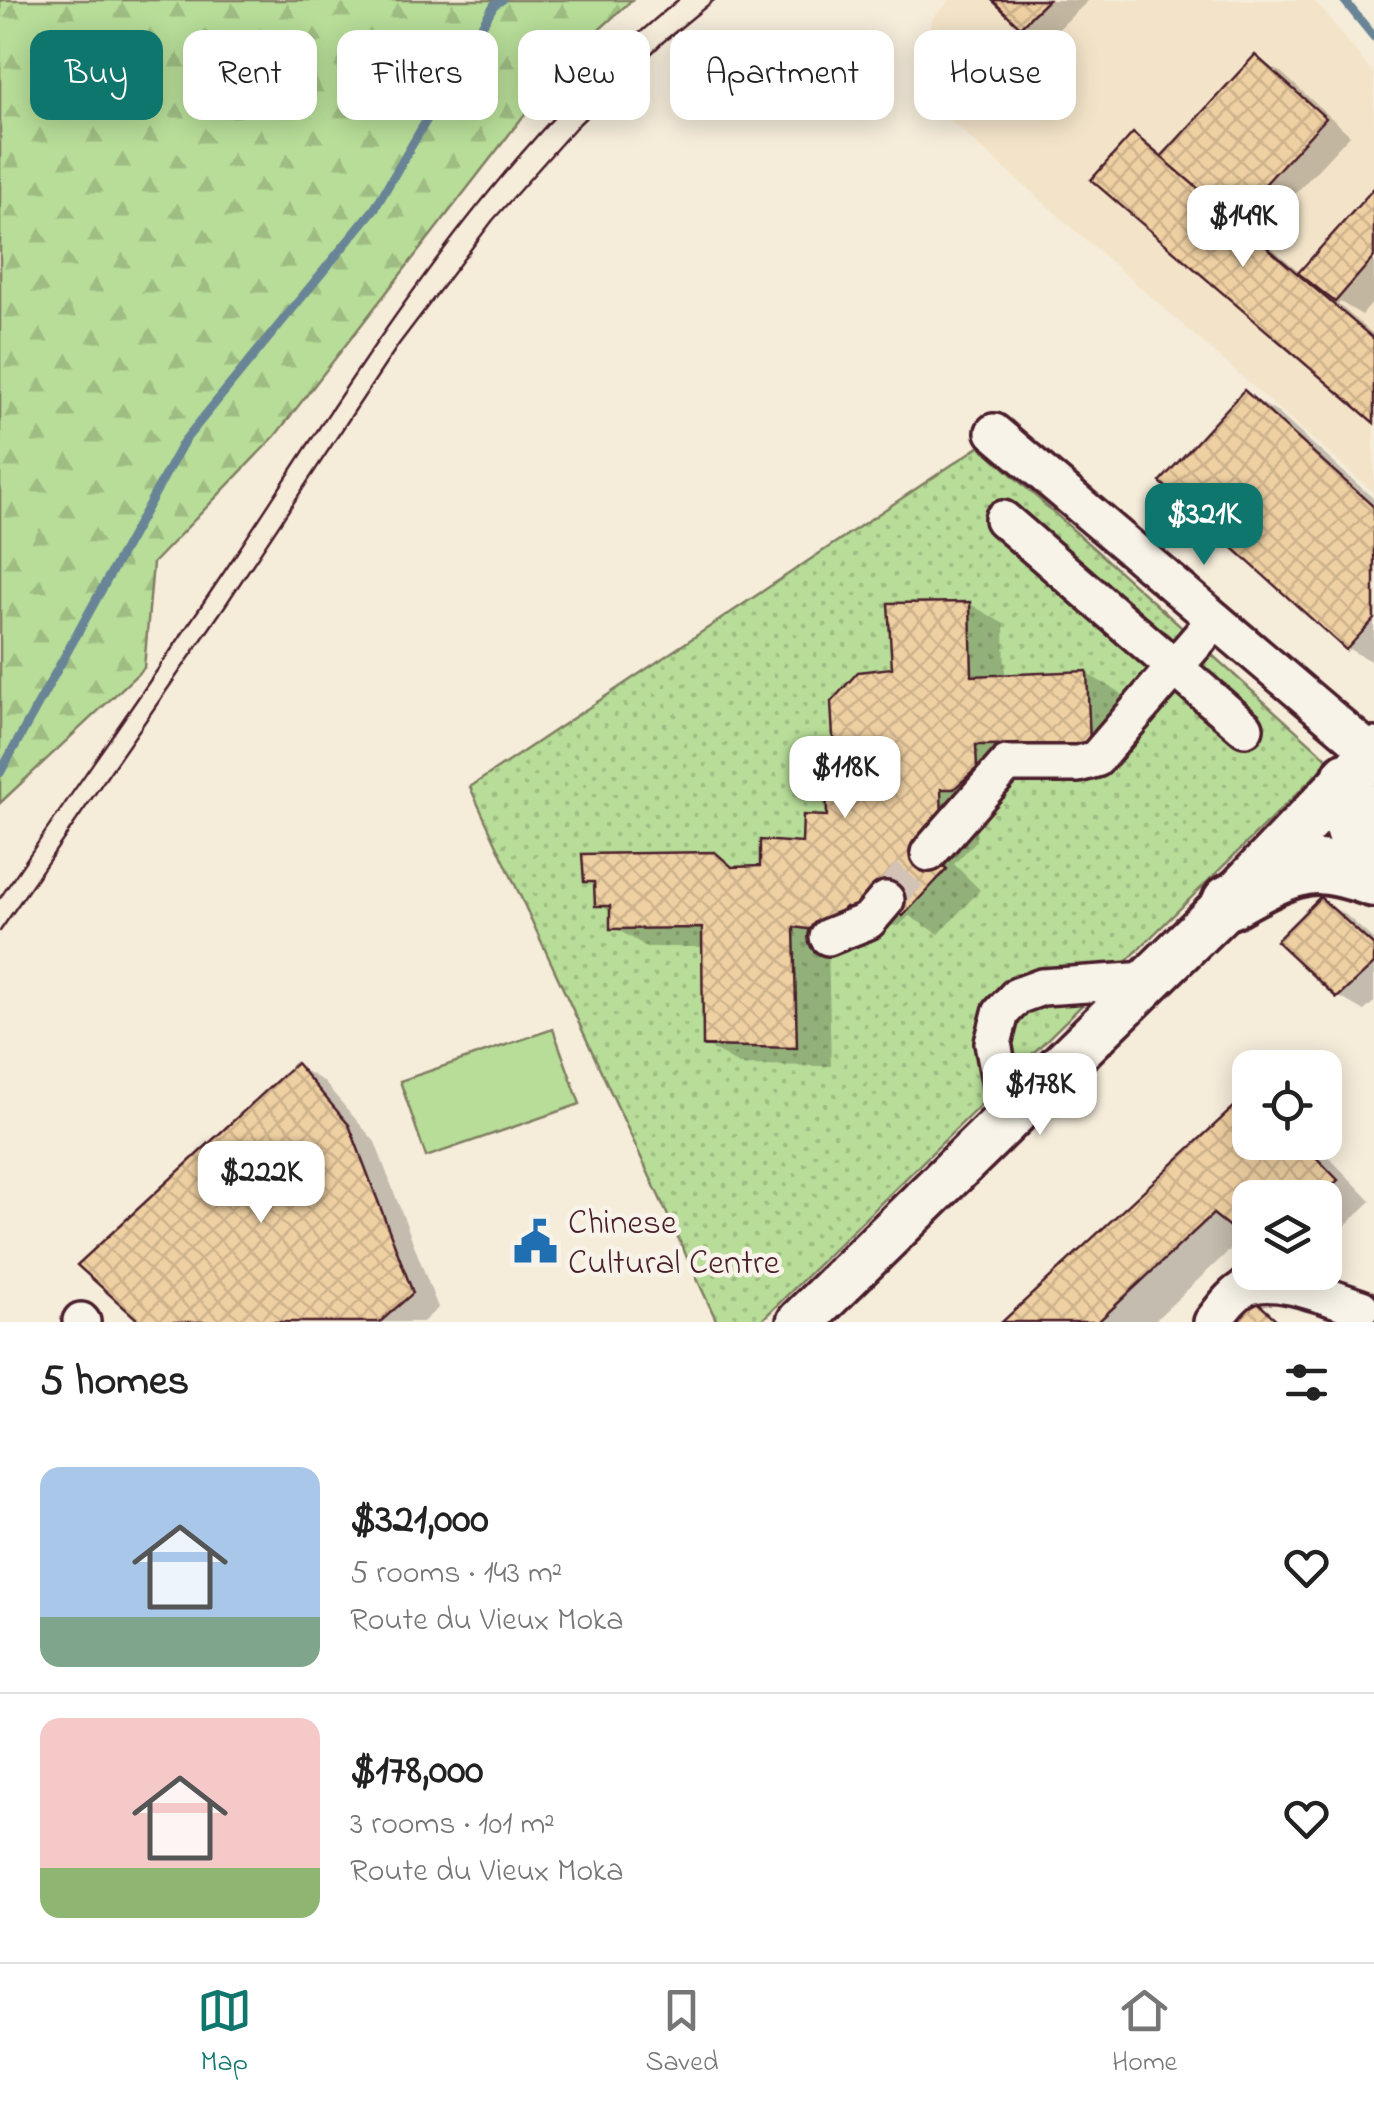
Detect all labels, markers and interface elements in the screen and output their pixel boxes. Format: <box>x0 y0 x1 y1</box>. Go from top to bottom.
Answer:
chip: Buy <box>30 30 163 120</box>
chip: Rent <box>183 30 317 120</box>
chip: Filters <box>337 30 498 120</box>
chip: New <box>518 30 650 120</box>
chip: Apartment <box>670 30 894 120</box>
chip: House <box>914 30 1076 120</box>
pin: $149K <box>1173 185 1313 270</box>
text: $149K <box>1209 194 1277 241</box>
pin: $321K <box>1134 483 1274 568</box>
text: $321K <box>1167 492 1241 539</box>
pin: $118K <box>775 736 915 821</box>
text: $118K <box>811 745 879 792</box>
map controls <box>1232 1050 1342 1290</box>
button: locate <box>1232 1050 1342 1160</box>
pin: $178K <box>970 1053 1110 1138</box>
text: $178K <box>1005 1062 1075 1109</box>
pin: $222K <box>191 1141 331 1226</box>
text: $222K <box>220 1150 302 1197</box>
button: layers <box>1232 1180 1342 1290</box>
place label: Chinese Cultural Centre <box>568 1199 780 1290</box>
public building icon: Chinese Cultural Centre <box>511 1217 559 1265</box>
text: 5 homes <box>40 1352 189 1413</box>
icon: filters <box>1279 1355 1334 1410</box>
text: $321,000 <box>350 1490 489 1551</box>
icon: home <box>120 1507 240 1627</box>
icon: heart <box>1279 1540 1334 1595</box>
text: 5 rooms · 143 m² <box>350 1551 562 1598</box>
text: Route du Vieux Moka <box>350 1598 624 1645</box>
text: $178,000 <box>350 1741 483 1802</box>
icon: home <box>120 1758 240 1878</box>
icon: heart <box>1279 1791 1334 1846</box>
text: 3 rooms · 101 m² <box>350 1802 555 1849</box>
text: Route du Vieux Moka <box>350 1849 624 1896</box>
tab: Map <box>197 1983 252 2084</box>
tab: Saved <box>645 1983 718 2084</box>
tab: Home <box>1112 1983 1177 2084</box>

